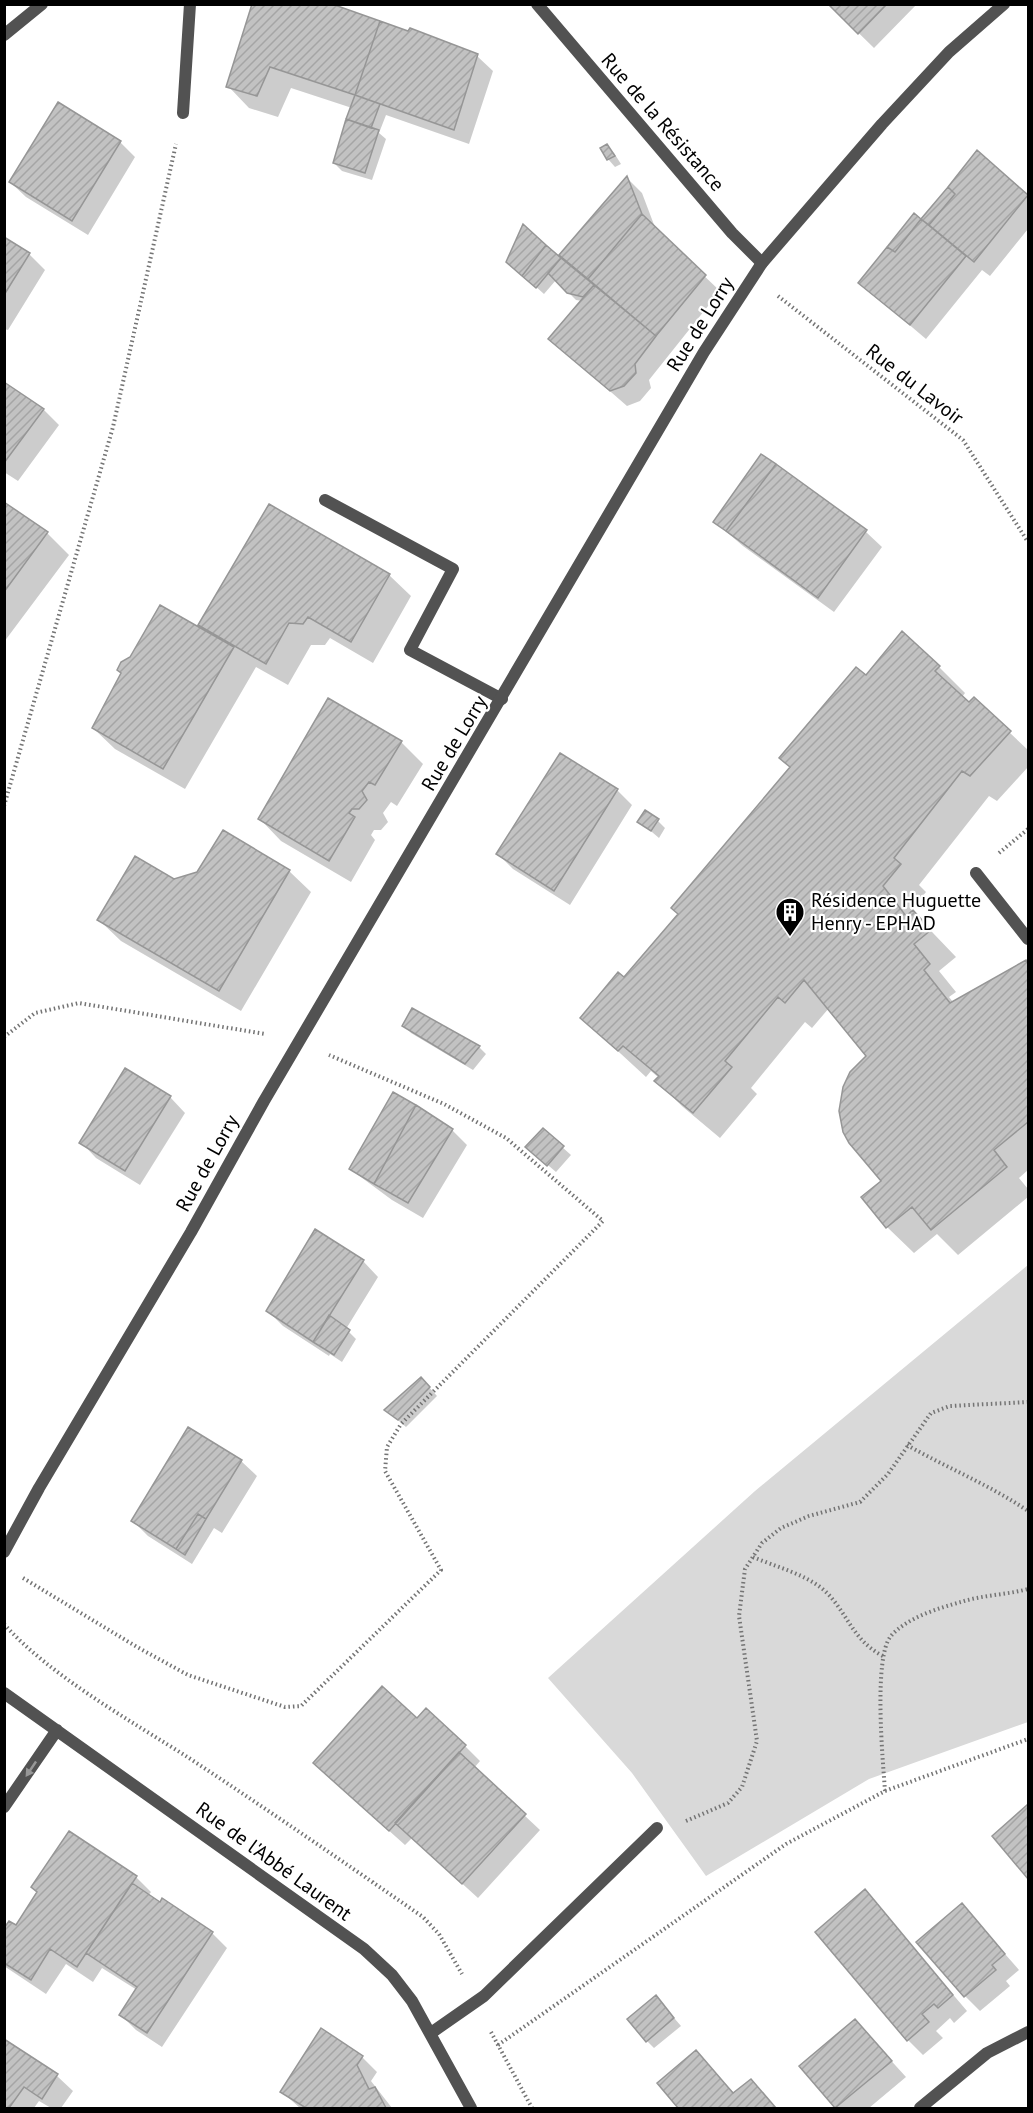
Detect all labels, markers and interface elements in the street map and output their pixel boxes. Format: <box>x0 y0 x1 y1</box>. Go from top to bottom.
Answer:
street label: Rue de la Résistance <box>596 47 730 197</box>
street label: Rue de Lorry <box>661 271 740 376</box>
street label: Rue du Lavoir <box>861 338 969 430</box>
street label: Rue de Lorry <box>415 690 493 796</box>
place label: Résidence Huguette Henry - EPHAD <box>811 887 981 936</box>
building icon: Résidence Huguette Henry - EPHAD <box>774 896 806 938</box>
street label: Rue de Lorry <box>170 1109 245 1216</box>
one-way arrow <box>25 1760 37 1776</box>
street label: Rue de l'Abbé Laurent <box>191 1796 357 1926</box>

